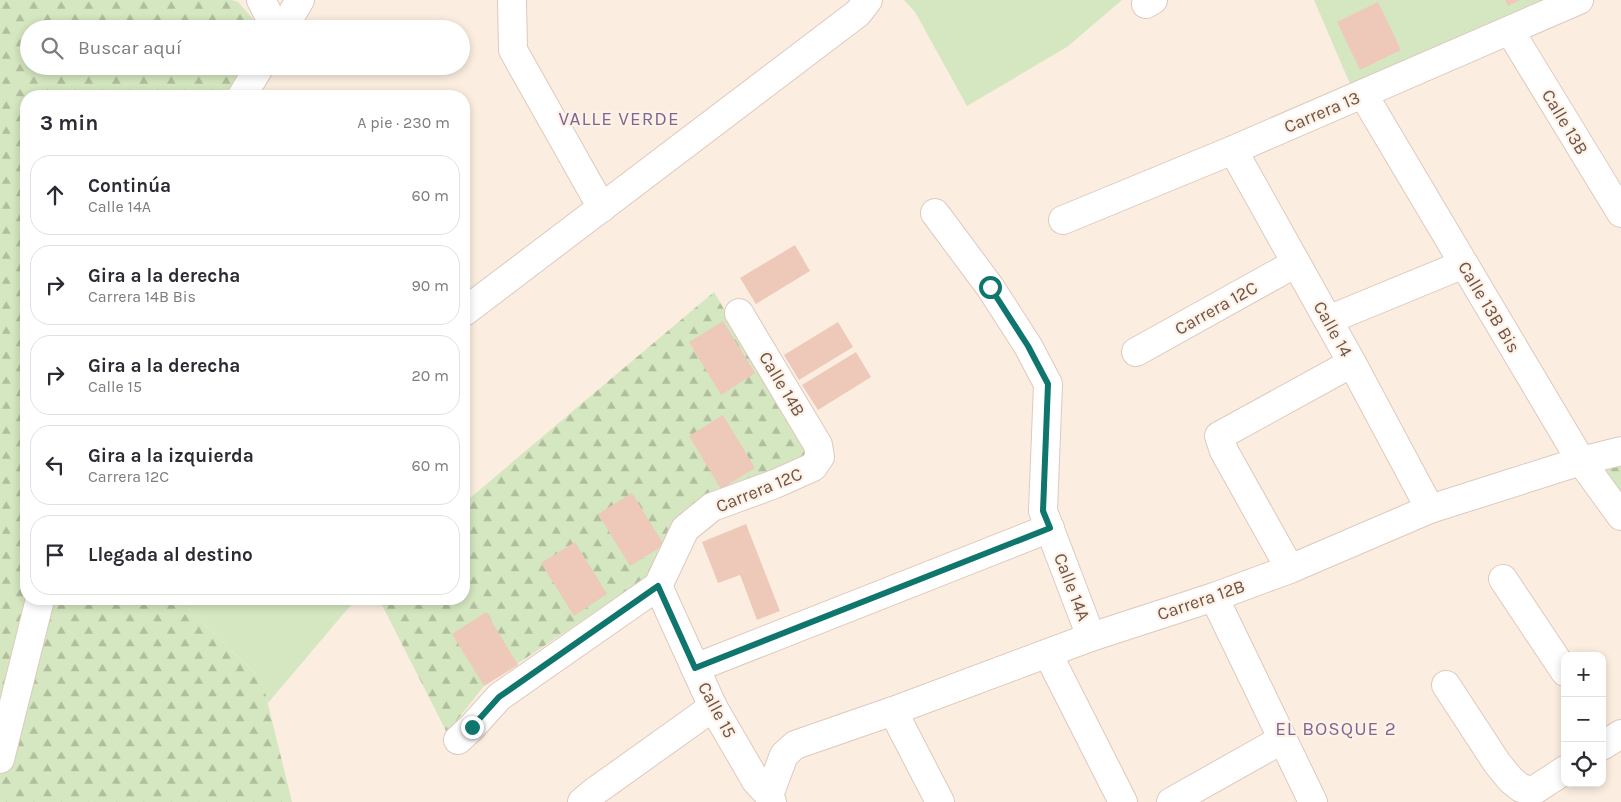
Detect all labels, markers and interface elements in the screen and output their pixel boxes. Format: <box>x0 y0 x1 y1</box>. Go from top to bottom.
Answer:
search box <box>20 20 470 75</box>
icon: search <box>38 34 66 62</box>
text: Buscar aquí <box>78 37 182 59</box>
street label: Calle 13B <box>1537 85 1593 159</box>
street label: Carrera 13 <box>1281 86 1363 138</box>
district label: VALLE VERDE <box>558 108 680 130</box>
text: 3 min <box>40 111 98 135</box>
text: A pie · 230 m <box>357 113 450 132</box>
text: Continúa <box>88 175 171 197</box>
icon: ahead <box>41 181 69 209</box>
text: 60 m <box>412 186 449 205</box>
text: Calle 14A <box>88 197 151 216</box>
street label: Calle 13B Bis <box>1453 257 1525 357</box>
text: Gira a la derecha <box>88 265 240 287</box>
icon: right <box>41 271 69 299</box>
text: 90 m <box>411 276 449 295</box>
route start <box>979 276 1002 299</box>
street label: Carrera 12C <box>1171 276 1261 340</box>
text: Carrera 14B Bis <box>88 287 196 306</box>
street label: Calle 14 <box>1309 297 1357 361</box>
street label: Calle 14B <box>754 348 810 420</box>
text: Gira a la derecha <box>88 355 240 377</box>
icon: right <box>41 361 69 389</box>
text: 20 m <box>411 366 449 385</box>
text: Calle 15 <box>88 377 142 396</box>
text: Gira a la izquierda <box>88 445 254 467</box>
icon: left <box>41 451 69 479</box>
text: 60 m <box>412 456 449 475</box>
street label: Carrera 12C <box>713 463 805 517</box>
text: Carrera 12C <box>88 467 169 486</box>
icon: arrive <box>41 541 69 569</box>
text: Llegada al destino <box>88 544 253 566</box>
street label: Calle 14A <box>1049 550 1095 624</box>
street label: Carrera 12B <box>1154 575 1248 625</box>
map controls <box>1561 652 1606 787</box>
button: + <box>1561 652 1606 697</box>
street label: Calle 15 <box>693 678 741 742</box>
button: − <box>1561 697 1606 742</box>
route end <box>461 716 484 739</box>
district label: EL BOSQUE 2 <box>1275 718 1397 740</box>
button: locate <box>1561 742 1606 787</box>

